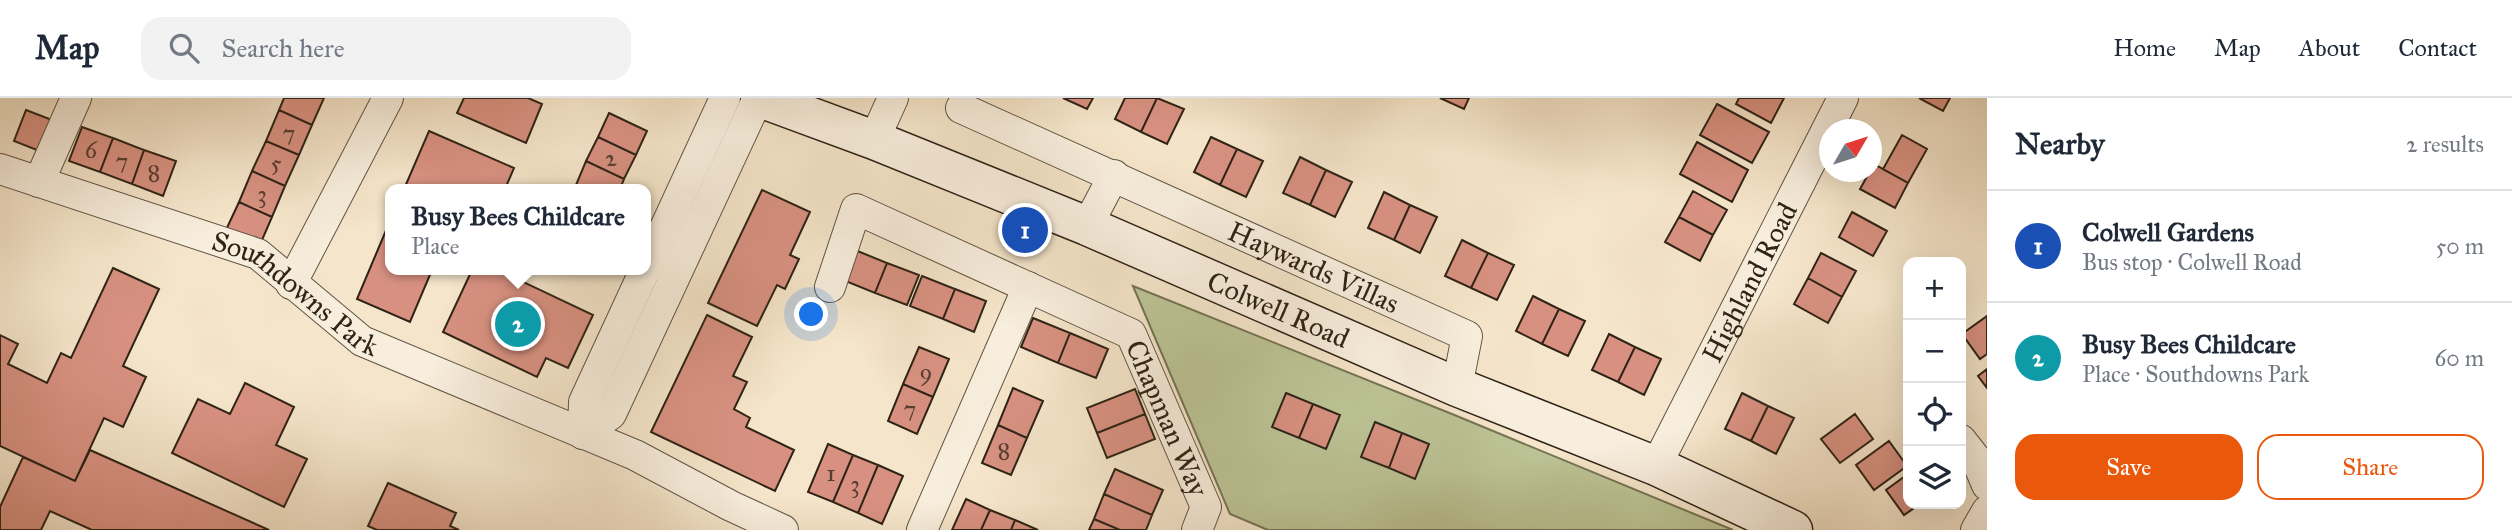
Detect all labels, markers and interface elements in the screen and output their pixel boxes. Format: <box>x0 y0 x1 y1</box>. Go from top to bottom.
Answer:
search box <box>141 17 631 80</box>
text: Map <box>35 28 99 68</box>
icon: search <box>165 29 203 67</box>
text: Search here <box>221 32 345 64</box>
text: Home <box>2113 33 2176 63</box>
text: Map <box>2214 33 2261 63</box>
text: About <box>2299 33 2360 63</box>
text: Contact <box>2398 33 2477 63</box>
house number: 7 <box>283 118 295 148</box>
north arrow <box>1819 119 1882 182</box>
text: Nearby <box>2015 126 2105 162</box>
text: 2 results <box>2406 130 2484 158</box>
house number: 6 <box>85 135 98 165</box>
house number: 2 <box>605 143 617 173</box>
house number: 7 <box>116 146 128 176</box>
house number: 5 <box>270 148 282 178</box>
house number: 8 <box>148 158 160 188</box>
house number: 3 <box>257 179 267 209</box>
popup <box>385 184 651 275</box>
street label: Highland Road <box>1694 196 1805 368</box>
text: Busy Bees Childcare <box>411 200 625 232</box>
pin: 1 <box>1002 204 1048 256</box>
street label: Haywards Villas <box>1223 213 1405 321</box>
text: Colwell Gardens <box>2082 216 2254 248</box>
street label: Southdowns Park <box>208 223 384 364</box>
text: Place <box>411 232 459 260</box>
text: 1 <box>2033 232 2043 260</box>
text: 50 m <box>2436 232 2484 260</box>
text: Bus stop · Colwell Road <box>2082 248 2302 276</box>
map controls <box>1903 257 1966 509</box>
button: + <box>1903 257 1966 320</box>
street label: Colwell Road <box>1202 263 1355 356</box>
your location <box>794 297 828 331</box>
pin: 2 <box>495 298 541 350</box>
button: − <box>1903 320 1966 383</box>
text: Busy Bees Childcare <box>2082 328 2296 360</box>
street label: Chapman Way <box>1118 335 1217 502</box>
text: 2 <box>2032 344 2044 372</box>
text: 60 m <box>2435 344 2484 372</box>
house number: 9 <box>920 357 932 387</box>
text: Place · Southdowns Park <box>2082 360 2309 388</box>
button: locate <box>1903 383 1966 446</box>
house number: 7 <box>904 394 916 424</box>
button: Save <box>2015 434 2243 500</box>
button: Share <box>2257 434 2484 500</box>
house number: 8 <box>998 436 1010 466</box>
button: layers <box>1903 446 1966 509</box>
house number: 1 <box>826 458 836 488</box>
house number: 3 <box>850 469 860 499</box>

